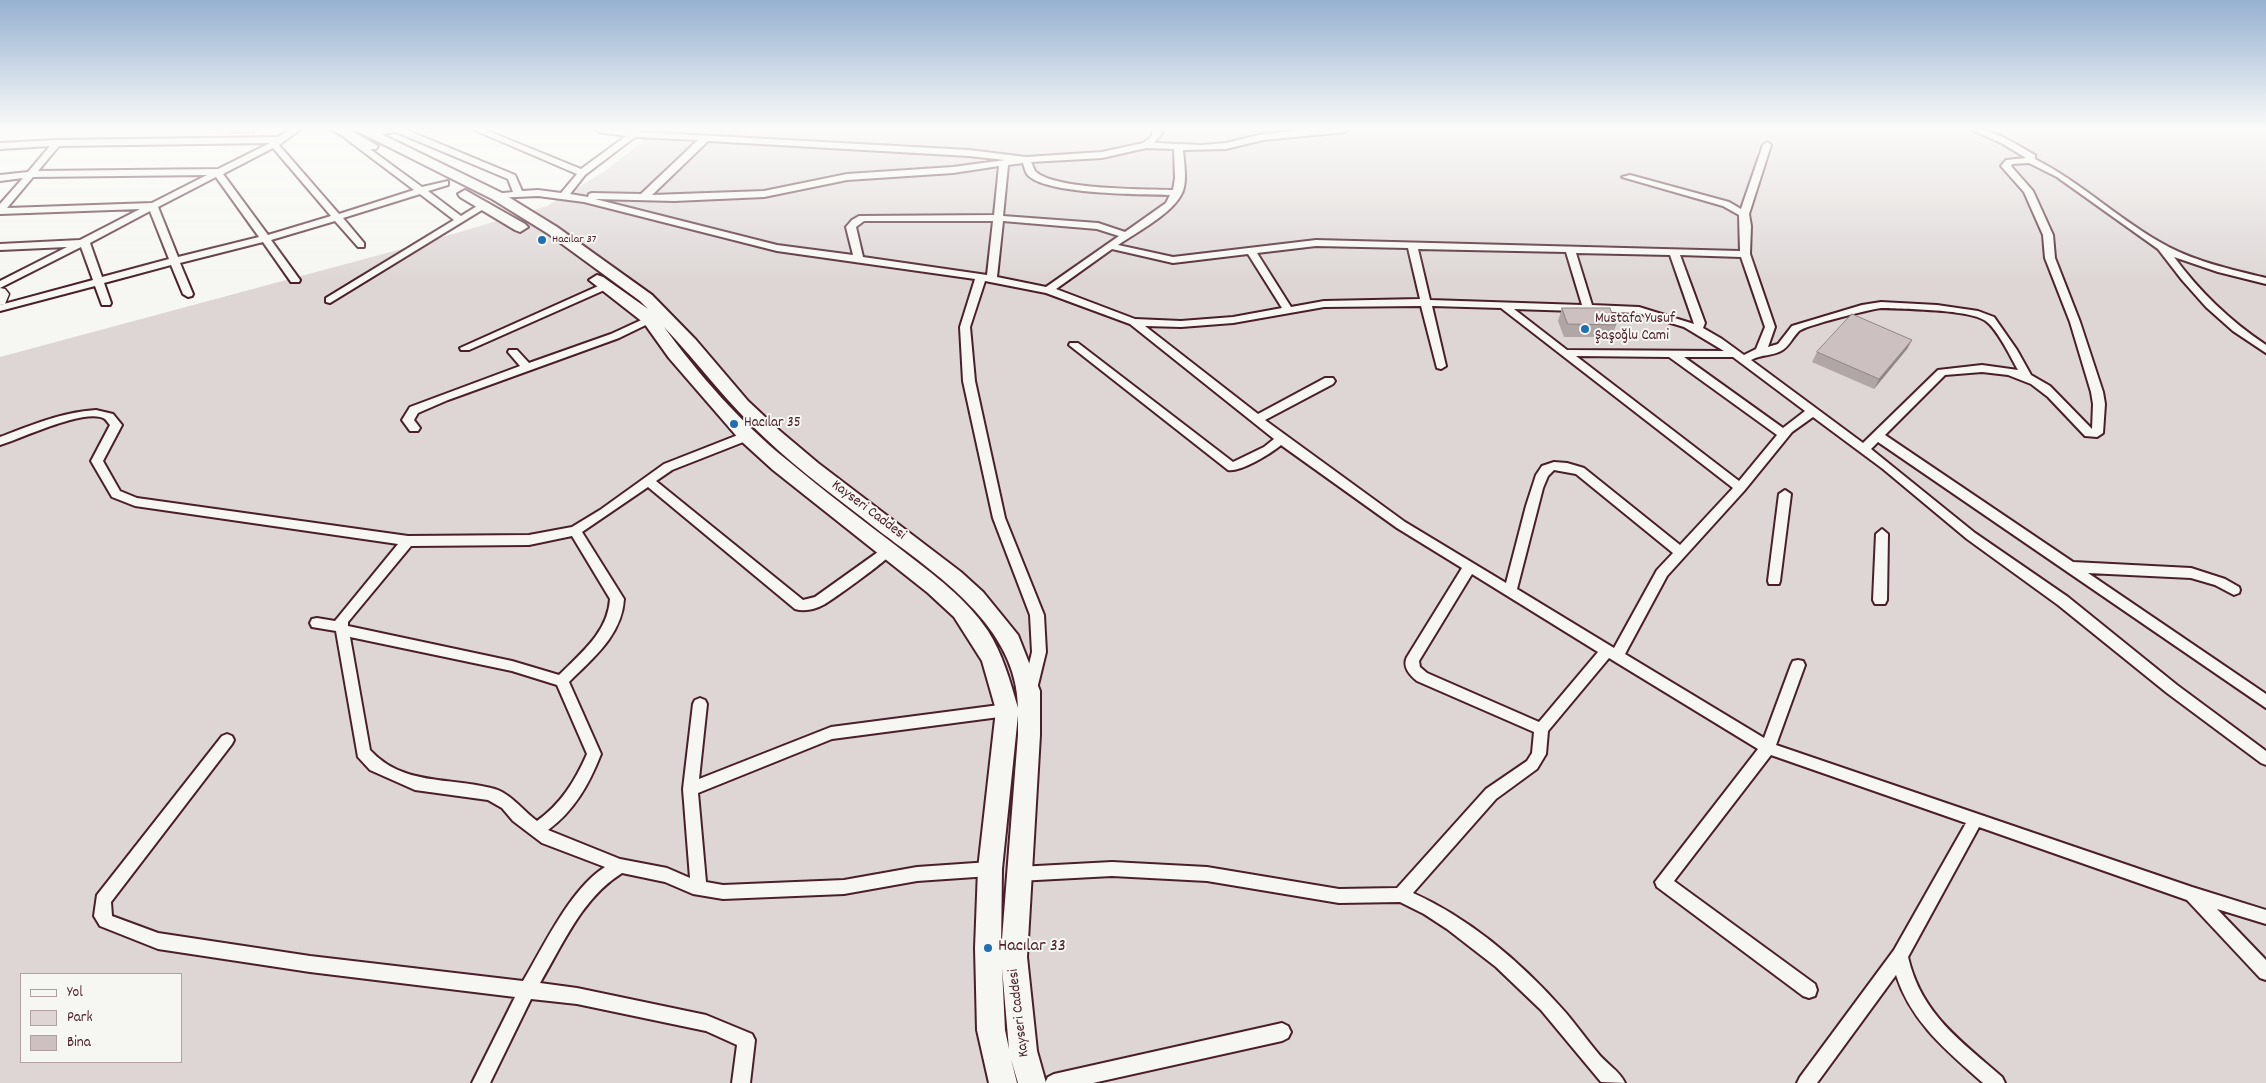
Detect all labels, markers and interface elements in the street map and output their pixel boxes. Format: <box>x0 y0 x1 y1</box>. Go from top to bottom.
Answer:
place label: Hacılar 37 <box>552 233 596 247</box>
marker: Hacılar 37 <box>536 234 548 246</box>
place label: Mustafa Yusuf Şaşoğlu Cami <box>1595 311 1675 346</box>
marker: Mustafa Yusuf Şaşoğlu Cami <box>1579 323 1591 335</box>
place label: Hacılar 35 <box>744 415 801 433</box>
marker: Hacılar 35 <box>728 418 740 430</box>
street label: Kayseri Caddesi <box>827 477 909 545</box>
place label: Hacılar 33 <box>998 937 1066 959</box>
marker: Hacılar 33 <box>982 942 994 954</box>
street label: Kayseri Caddesi <box>1006 968 1034 1058</box>
legend <box>20 973 182 1063</box>
text: Yol <box>67 982 83 1004</box>
text: Park <box>67 1007 93 1029</box>
text: Bina <box>67 1032 91 1054</box>

